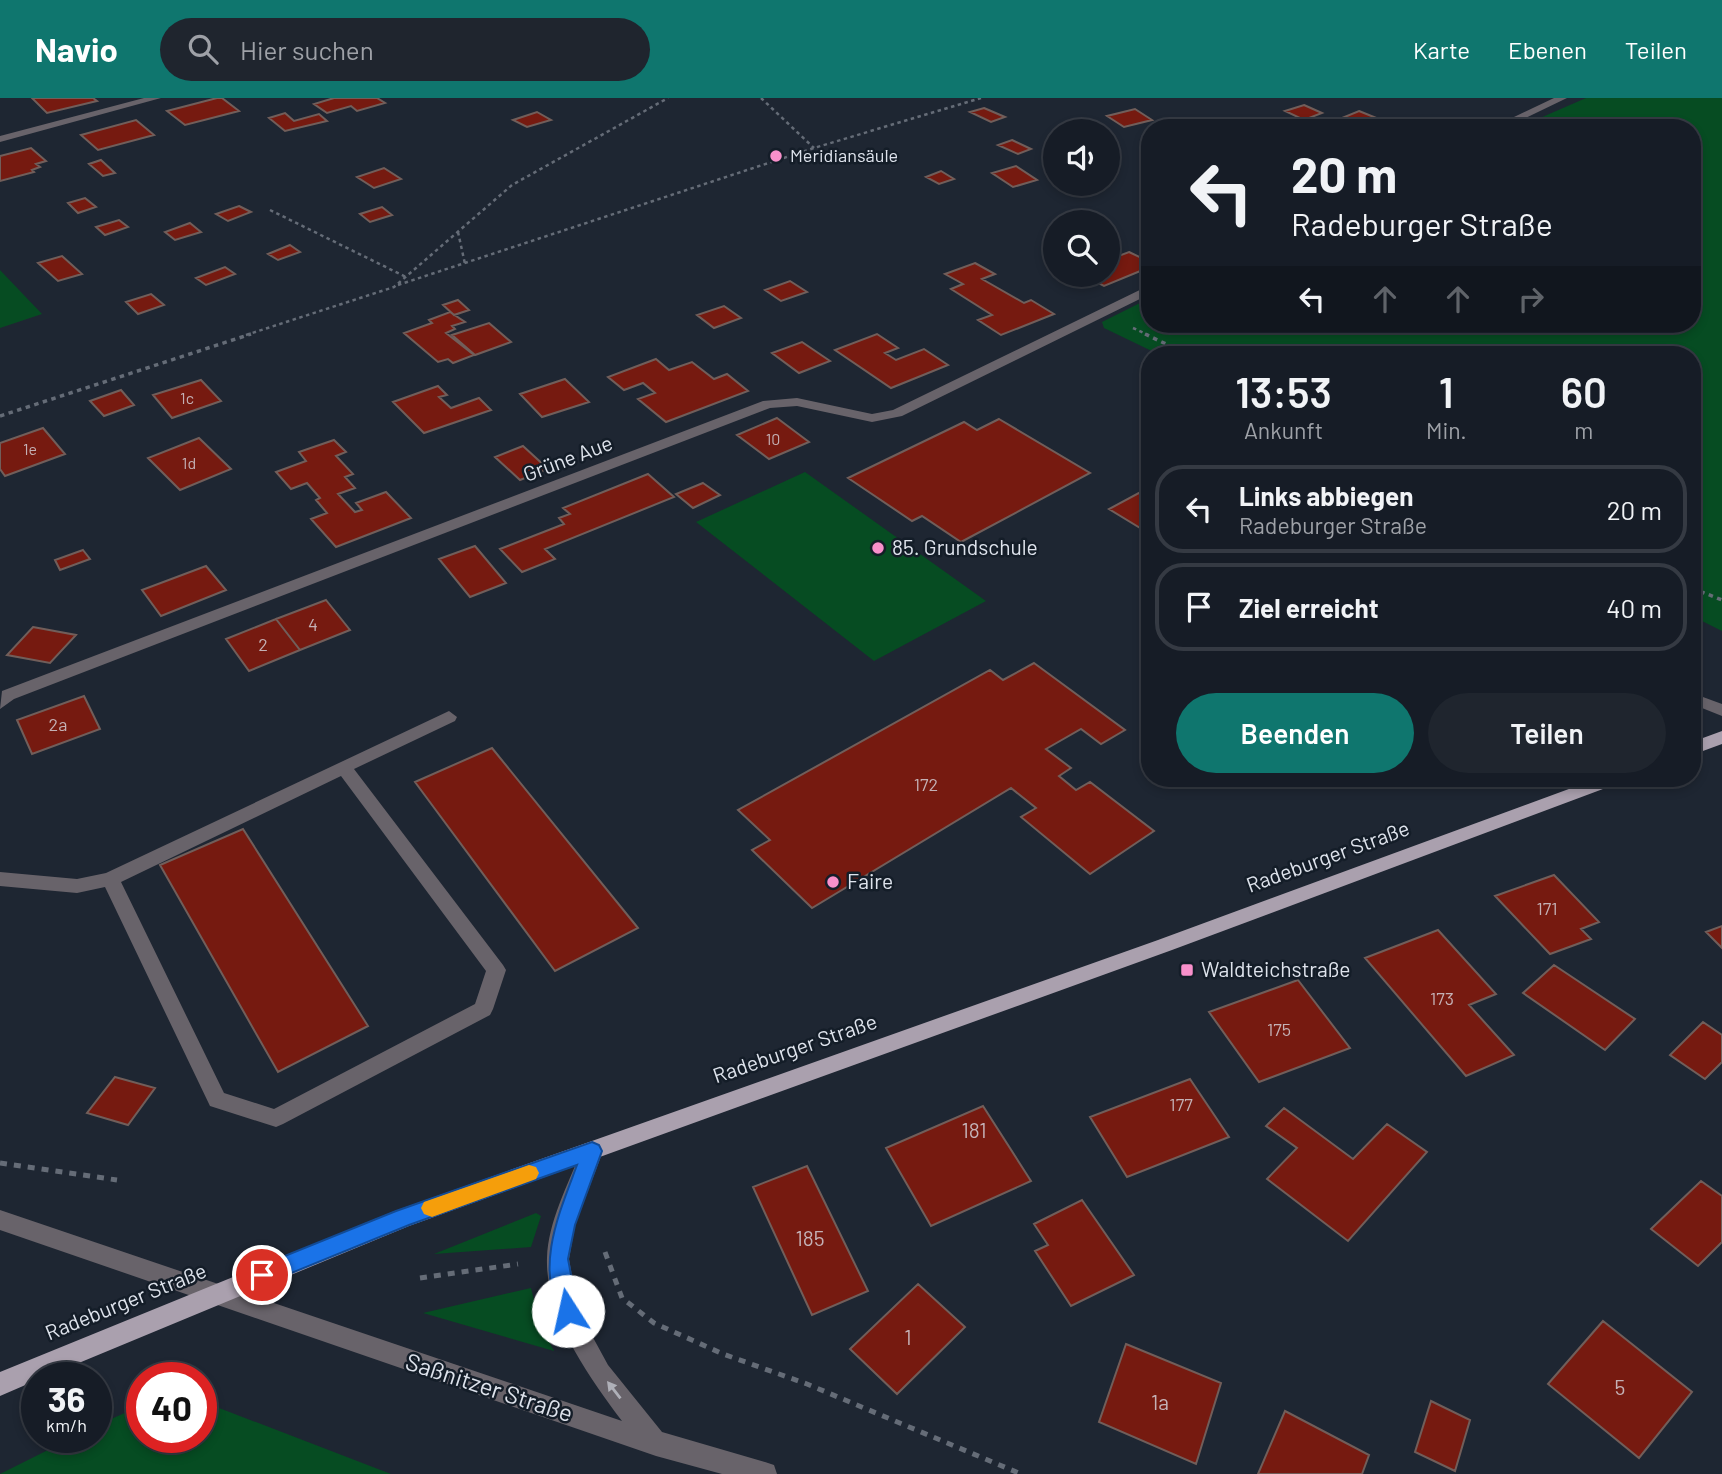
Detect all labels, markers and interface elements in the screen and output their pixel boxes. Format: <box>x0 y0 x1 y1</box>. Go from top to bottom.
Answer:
search box <box>160 18 650 81</box>
text: Navio <box>35 29 118 69</box>
icon: search <box>184 30 222 68</box>
text: Hier suchen <box>240 34 374 65</box>
text: Karte <box>1413 35 1470 64</box>
text: Ebenen <box>1508 35 1587 64</box>
text: Teilen <box>1625 35 1687 64</box>
map controls <box>1043 119 1120 287</box>
button: sound <box>1043 119 1120 196</box>
place label: Meridiansäule <box>790 144 898 166</box>
text: 20 m <box>1291 144 1397 203</box>
icon: left <box>1176 147 1267 238</box>
marker: Meridiansäule <box>768 148 784 164</box>
text: Radeburger Straße <box>1291 204 1553 242</box>
button: search <box>1043 210 1120 287</box>
icon: left <box>1293 280 1331 318</box>
icon: ahead <box>1366 280 1404 318</box>
icon: ahead <box>1439 280 1477 318</box>
icon: right <box>1512 280 1550 318</box>
text: 13:53 <box>1235 366 1332 416</box>
text: 1 <box>1439 366 1454 416</box>
text: 60 <box>1561 366 1607 416</box>
house number: 1c <box>180 388 194 407</box>
text: Ankunft <box>1244 416 1323 444</box>
text: Min. <box>1426 416 1467 444</box>
text: m <box>1574 416 1593 444</box>
street label: Grüne Aue <box>519 429 616 486</box>
house number: 10 <box>766 429 780 448</box>
house number: 1e <box>23 439 37 458</box>
house number: 1d <box>182 453 196 472</box>
text: Links abbiegen <box>1239 480 1413 511</box>
icon: left <box>1180 490 1218 528</box>
text: 20 m <box>1607 494 1662 525</box>
text: Radeburger Straße <box>1239 511 1427 539</box>
place label: 85. Grundschule <box>892 534 1038 559</box>
marker: 85. Grundschule <box>870 540 886 556</box>
icon: arrive <box>1180 588 1218 626</box>
text: Ziel erreicht <box>1239 592 1379 623</box>
text: 40 m <box>1606 592 1662 623</box>
house number: 4 <box>308 613 318 635</box>
house number: 2 <box>258 633 268 655</box>
button: Beenden <box>1176 693 1414 773</box>
button: Teilen <box>1428 693 1666 773</box>
house number: 2a <box>49 713 67 735</box>
house number: 172 <box>914 773 938 795</box>
street label: Radeburger Straße <box>1243 814 1412 897</box>
place label: Faire <box>847 868 893 893</box>
marker: Faire <box>825 874 841 890</box>
house number: 171 <box>1536 897 1558 919</box>
place label: Waldteichstraße <box>1201 956 1351 981</box>
marker: Waldteichstraße <box>1179 962 1195 978</box>
house number: 173 <box>1430 987 1454 1009</box>
street label: Radeburger Straße <box>709 1008 880 1087</box>
house number: 175 <box>1267 1018 1291 1040</box>
house number: 177 <box>1169 1093 1193 1115</box>
house number: 181 <box>961 1117 987 1142</box>
house number: 185 <box>795 1225 825 1250</box>
pin <box>232 1245 292 1305</box>
icon: arrive <box>243 1256 281 1294</box>
street label: Radeburger Straße <box>41 1257 210 1344</box>
position arrow <box>531 1274 605 1348</box>
house number: 1 <box>904 1324 912 1349</box>
street label: Saßnitzer Straße <box>402 1346 577 1427</box>
speed limit sign: 40 <box>126 1362 217 1453</box>
house number: 5 <box>1615 1374 1625 1399</box>
text: 36 <box>48 1377 85 1419</box>
one-way arrow <box>606 1382 621 1400</box>
house number: 1a <box>1151 1389 1169 1414</box>
text: km/h <box>46 1414 87 1436</box>

